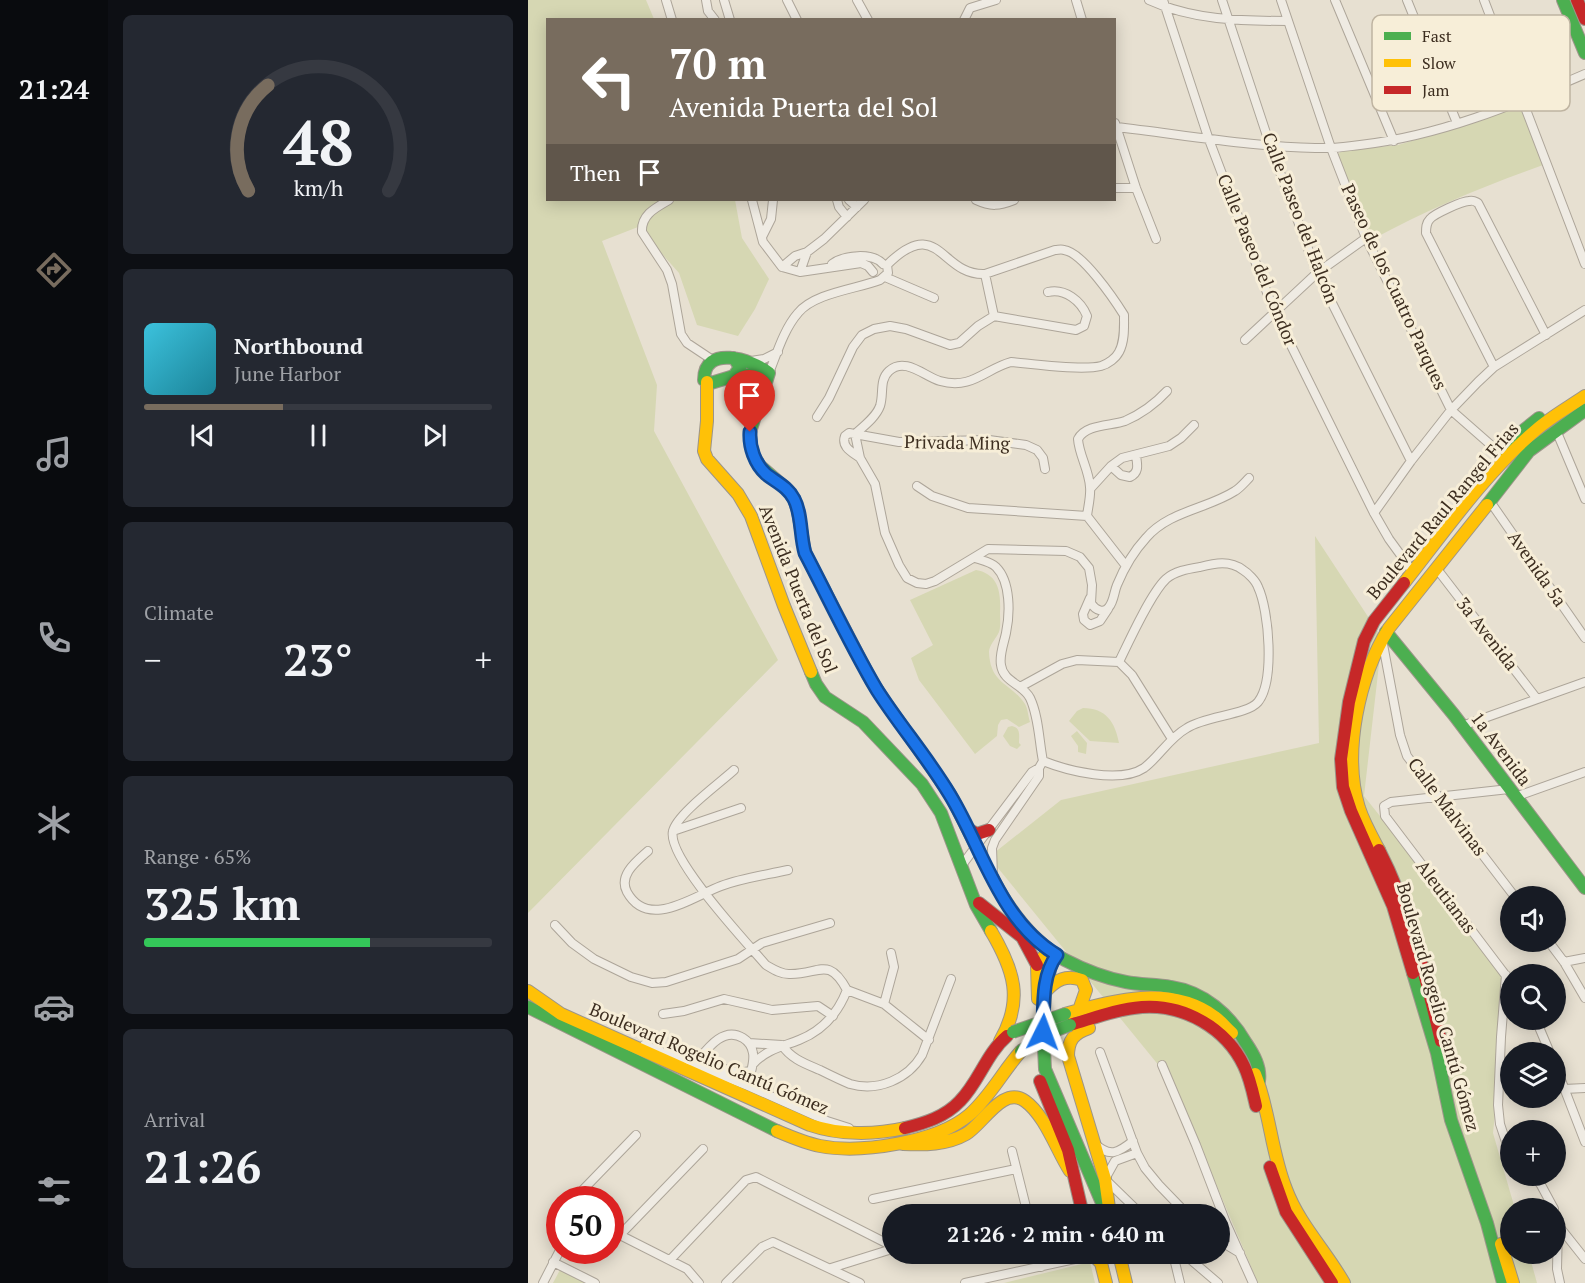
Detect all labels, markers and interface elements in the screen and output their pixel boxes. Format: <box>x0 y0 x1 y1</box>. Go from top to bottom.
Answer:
legend <box>1372 15 1570 111</box>
text: Fast <box>1422 25 1452 47</box>
text: 70 m <box>669 35 767 91</box>
icon: left <box>570 42 648 120</box>
text: Slow <box>1422 52 1456 74</box>
text: 21:24 <box>19 71 89 107</box>
text: Jam <box>1422 79 1450 101</box>
text: Avenida Puerta del Sol <box>669 89 938 125</box>
text: 48 <box>283 100 353 183</box>
street label: Calle Paseo del Halcón <box>1257 129 1345 307</box>
icon: arrive <box>633 156 666 189</box>
text: Then <box>570 158 621 187</box>
street label: Calle Paseo del Cóndor <box>1212 170 1303 349</box>
text: km/h <box>293 175 343 203</box>
street label: Paseo de los Cuatro Parques <box>1337 180 1453 393</box>
icon: directions <box>33 249 75 291</box>
text: Northbound <box>234 331 363 360</box>
text: June Harbor <box>234 360 341 387</box>
pin <box>724 370 775 432</box>
icon: arrive <box>733 379 766 412</box>
street label: Boulevard Raul Rangel Frias <box>1361 417 1523 604</box>
icon: previous <box>186 419 219 452</box>
icon: pause <box>302 419 335 452</box>
icon: next <box>418 419 451 452</box>
street label: Privada Ming <box>904 429 1011 455</box>
icon: music <box>33 433 75 475</box>
street label: Avenida Puerta del Sol <box>754 501 844 676</box>
street label: Avenida 5a <box>1503 526 1573 611</box>
street label: 3a Avenida <box>1452 592 1524 675</box>
text: Climate <box>144 599 214 626</box>
icon: phone <box>33 617 75 659</box>
text: 23° <box>283 629 353 689</box>
text: − <box>144 638 162 681</box>
text: + <box>474 638 492 681</box>
street label: 1a Avenida <box>1466 707 1537 790</box>
street label: Calle Malvinas <box>1403 752 1493 860</box>
icon: climate <box>33 802 75 844</box>
text: Range · 65% <box>144 843 251 870</box>
street label: Aleutianas <box>1411 855 1482 938</box>
text: 325 km <box>144 873 300 933</box>
street label: Boulevard Rogelio Cantú Gómez <box>1392 879 1486 1134</box>
map controls <box>1500 886 1566 1264</box>
button: sound <box>1500 886 1566 952</box>
button: search <box>1500 964 1566 1030</box>
icon: car <box>33 986 75 1028</box>
street label: Boulevard Rogelio Cantú Gómez <box>586 997 833 1120</box>
position arrow <box>1011 1000 1075 1064</box>
button: layers <box>1500 1042 1566 1108</box>
text: Arrival <box>144 1106 205 1133</box>
button: + <box>1500 1120 1566 1186</box>
text: 21:26 <box>144 1136 261 1196</box>
icon: filters <box>33 1170 75 1212</box>
speed limit sign: 50 <box>546 1186 624 1264</box>
button: − <box>1500 1198 1566 1264</box>
text: 21:26 · 2 min · 640 m <box>947 1219 1165 1248</box>

